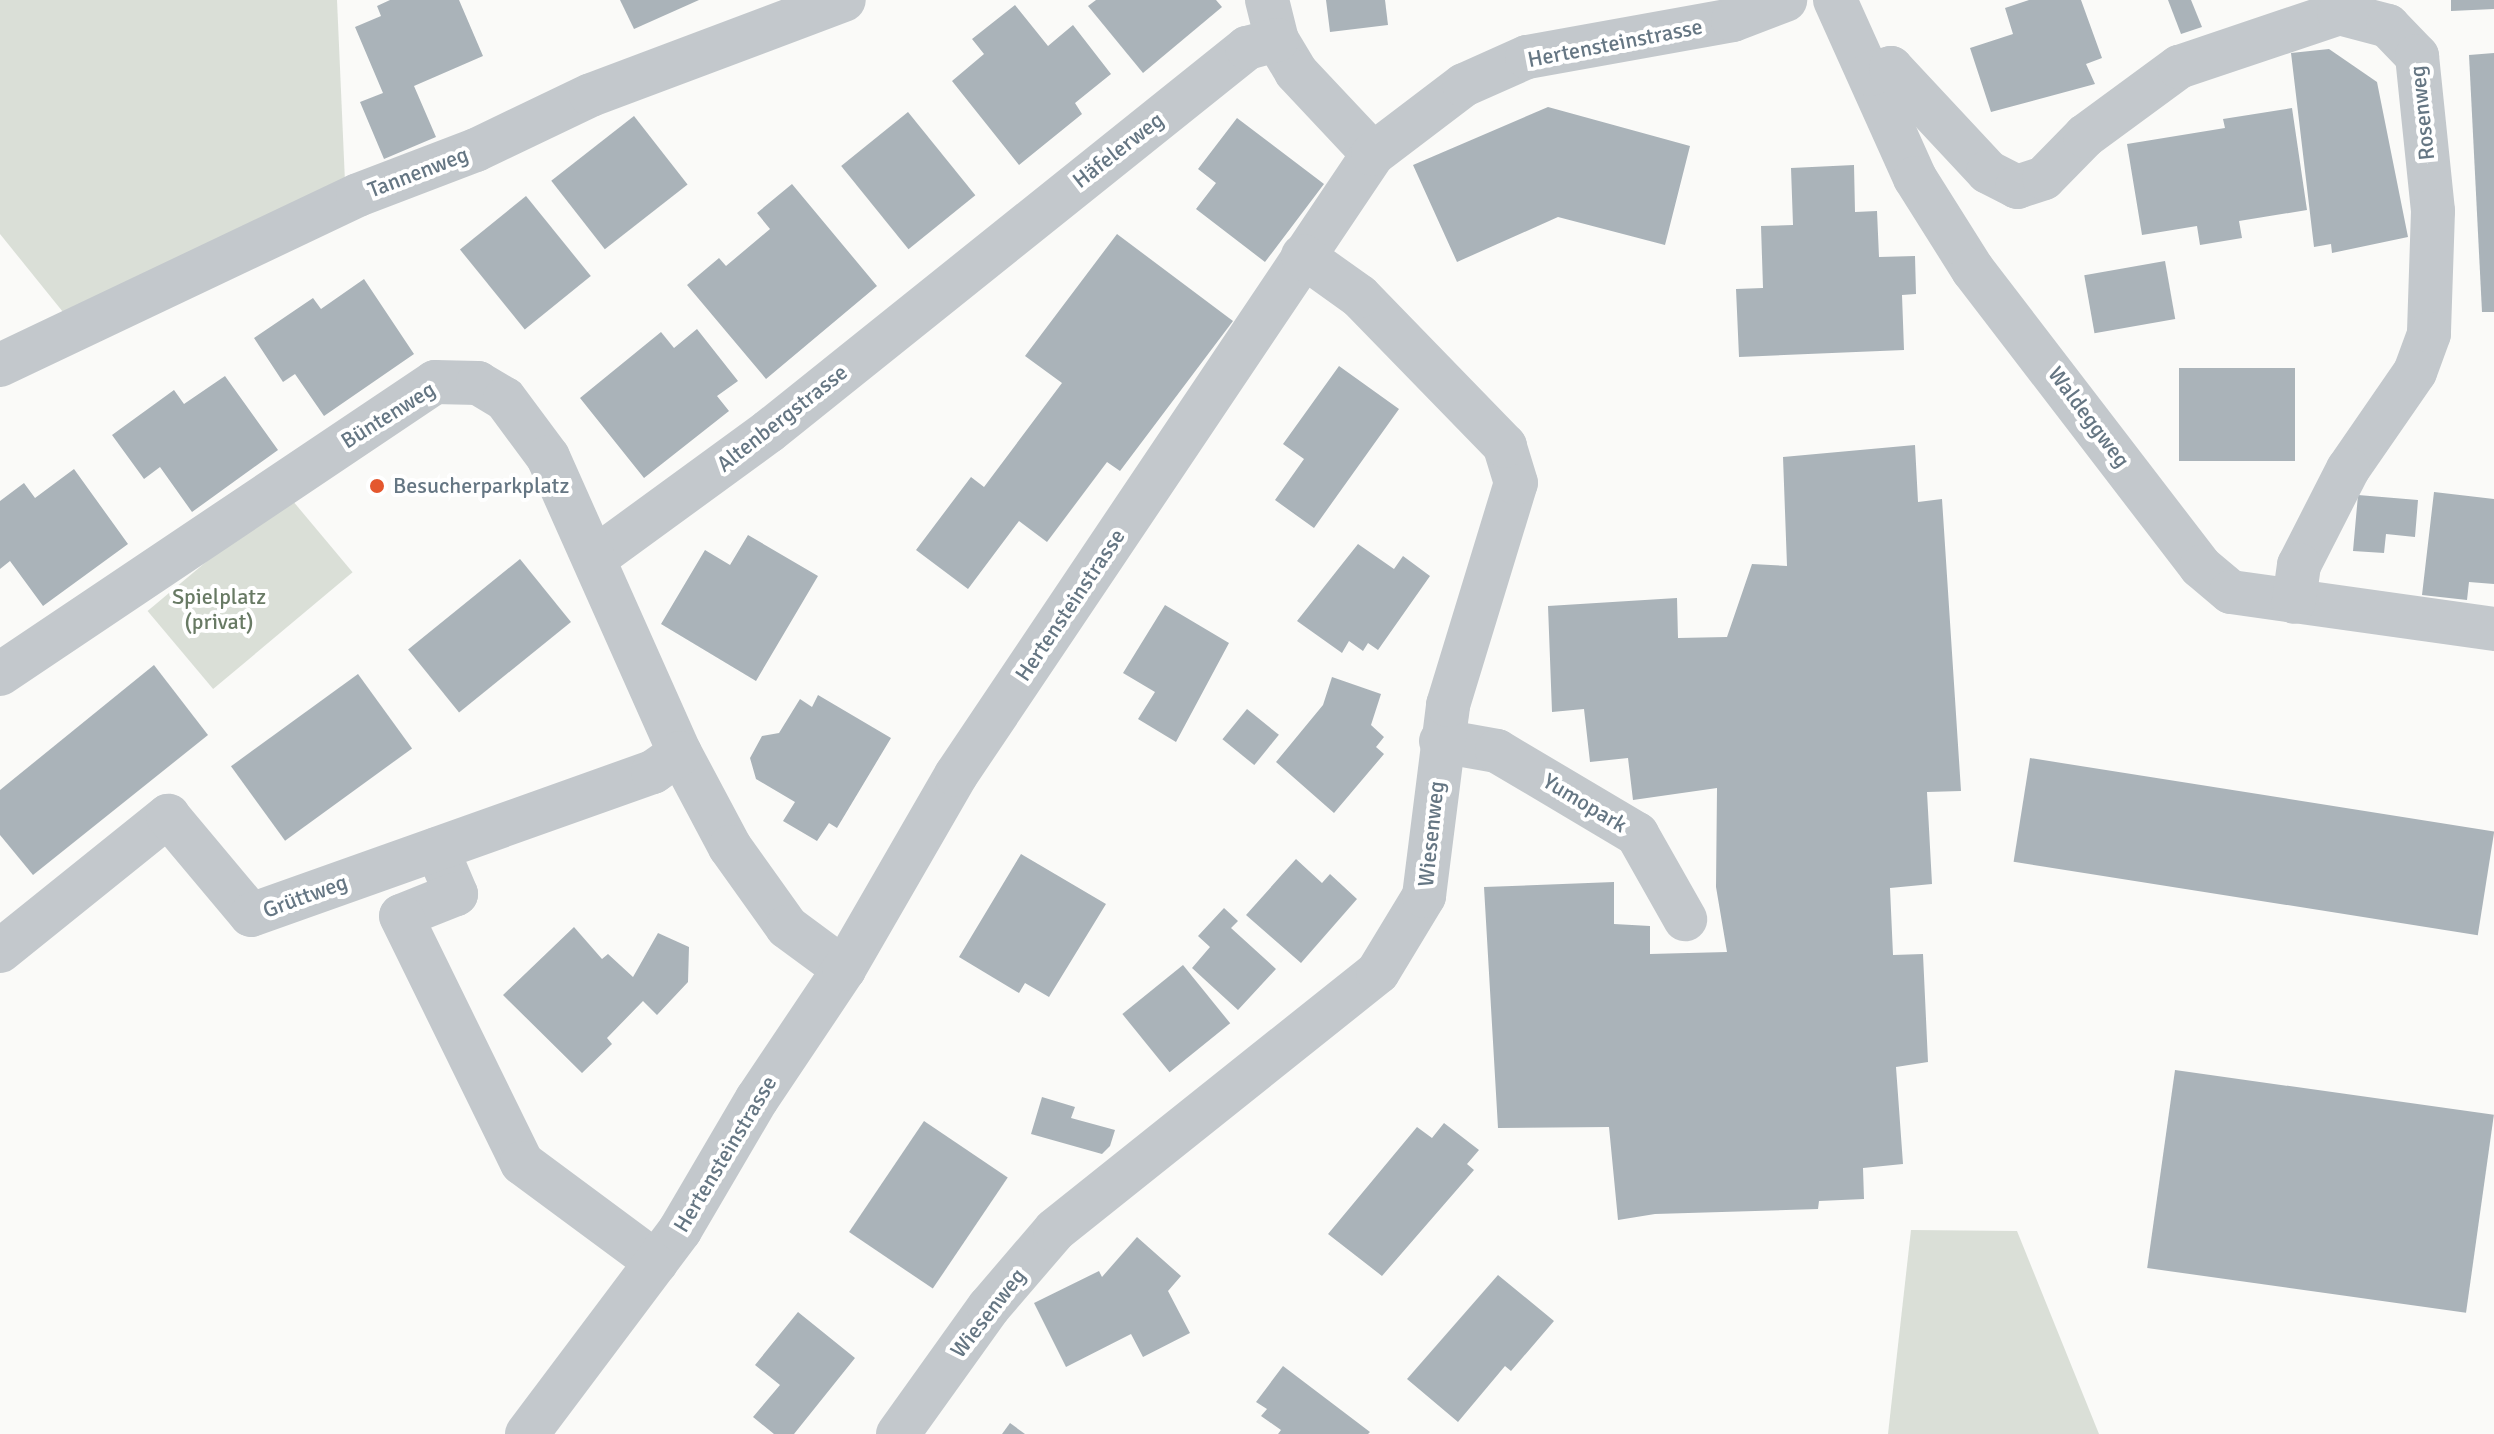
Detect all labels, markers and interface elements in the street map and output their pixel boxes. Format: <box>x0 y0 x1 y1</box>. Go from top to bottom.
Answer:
street label: Hertensteinstrasse <box>1525 13 1705 73</box>
street label: Rosenweg <box>2404 64 2440 162</box>
street label: Häfelerweg <box>1067 106 1169 194</box>
street label: Tannenweg <box>364 141 472 203</box>
street label: Altenbergstrasse <box>711 359 853 477</box>
street label: Waldeggweg <box>2042 361 2136 473</box>
street label: Büntenweg <box>336 376 440 454</box>
place label: Besucherparkplatz <box>393 473 569 499</box>
marker: Besucherparkplatz <box>368 477 386 495</box>
street label: Hertensteinstrasse <box>1009 524 1131 686</box>
park label: Spielplatz (privat) <box>172 583 266 634</box>
street label: Yumopark <box>1538 768 1632 838</box>
street label: Wiesenweg <box>1412 780 1450 888</box>
street label: Grüttweg <box>259 869 351 923</box>
street label: Hertensteinstrasse <box>668 1071 782 1237</box>
street label: Wiesenweg <box>945 1263 1031 1363</box>

